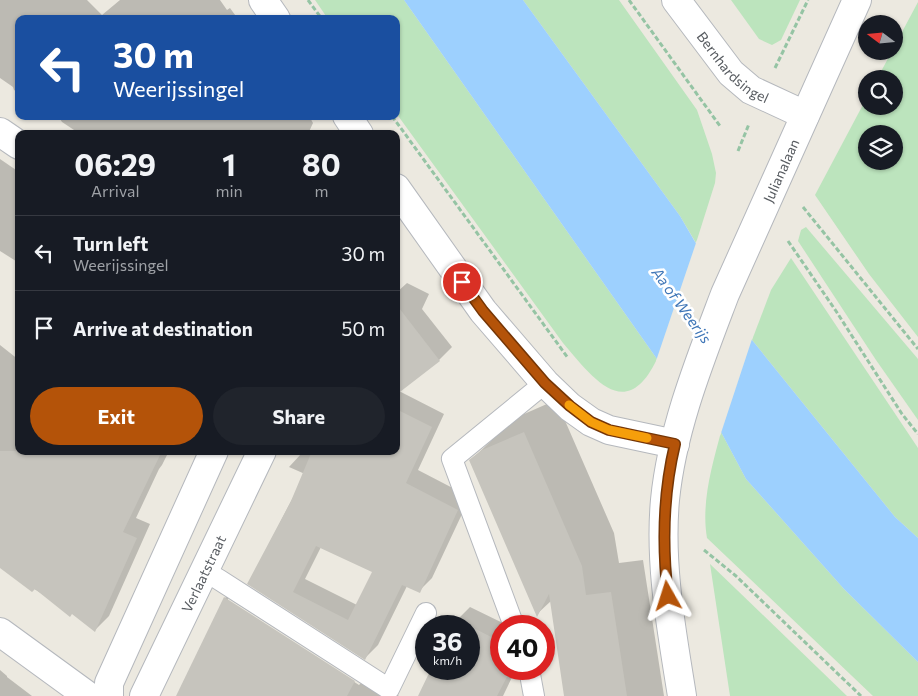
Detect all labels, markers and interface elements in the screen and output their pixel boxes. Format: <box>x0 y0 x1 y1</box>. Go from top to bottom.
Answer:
north arrow <box>858 15 902 60</box>
map controls <box>858 15 903 170</box>
street label: Bernhardsingel <box>694 28 772 106</box>
text: 30 m <box>113 32 194 75</box>
icon: left <box>30 35 95 100</box>
button: search <box>858 70 903 115</box>
text: Weerijssingel <box>113 75 244 102</box>
button: layers <box>858 125 903 170</box>
street label: Julianalaan <box>759 136 802 205</box>
text: 06:29 <box>74 145 156 182</box>
text: 1 <box>222 145 236 182</box>
text: 80 <box>302 145 341 182</box>
text: Arrival <box>91 181 139 200</box>
text: min <box>216 181 243 200</box>
text: m <box>314 181 328 200</box>
text: Turn left <box>73 232 148 255</box>
icon: left <box>30 239 58 267</box>
text: 30 m <box>342 242 385 265</box>
text: Weerijssingel <box>73 255 169 274</box>
pin <box>441 261 483 303</box>
water label: Aa of Weerijs <box>648 263 716 347</box>
icon: arrive <box>448 268 476 296</box>
icon: arrive <box>30 314 58 342</box>
text: Arrive at destination <box>73 317 253 340</box>
text: 50 m <box>341 317 385 340</box>
button: Exit <box>30 387 203 445</box>
button: Share <box>213 387 385 445</box>
street label: Verlaatstraat <box>177 532 229 615</box>
position arrow <box>641 569 693 621</box>
speed limit sign: 40 <box>490 615 555 680</box>
text: 36 <box>433 626 463 656</box>
text: km/h <box>433 653 462 667</box>

